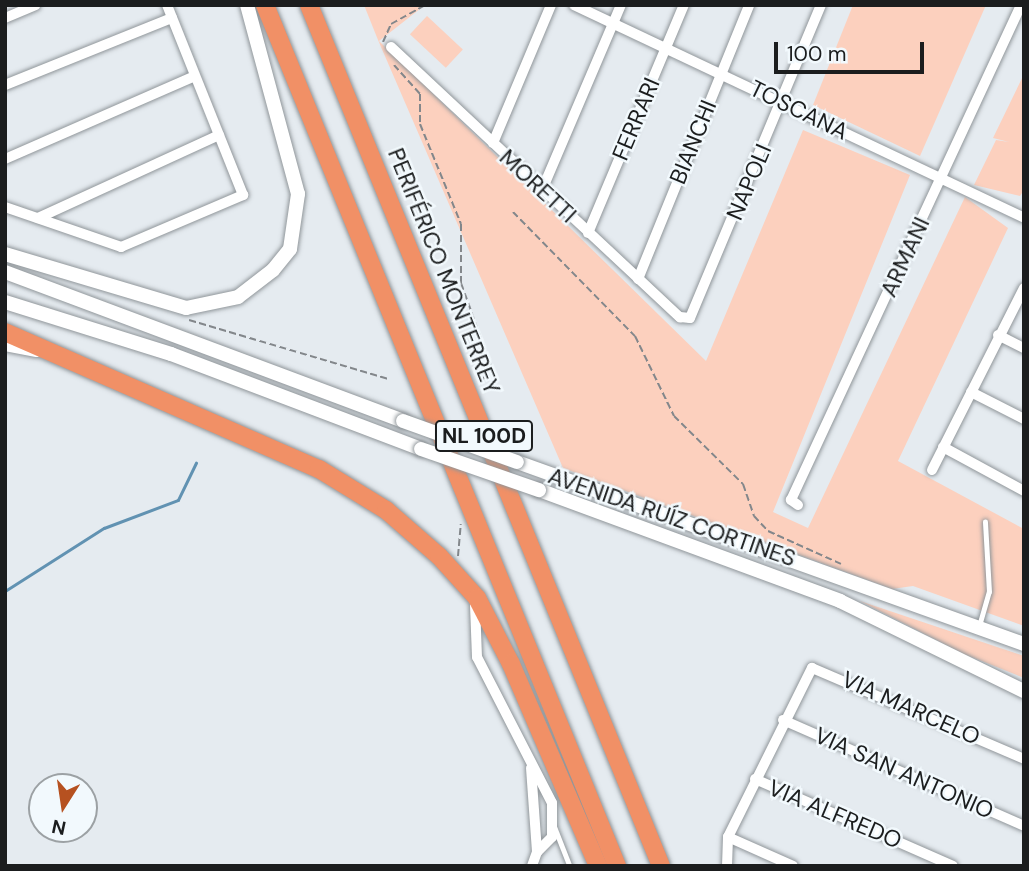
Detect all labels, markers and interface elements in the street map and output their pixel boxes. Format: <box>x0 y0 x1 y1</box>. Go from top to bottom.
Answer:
scale bar <box>777 28 928 72</box>
text: 100 m <box>787 40 847 68</box>
street label: FERRARI <box>606 74 666 164</box>
street label: TOSCANA <box>745 74 853 146</box>
street label: BIANCHI <box>664 96 722 188</box>
street label: NAPOLI <box>721 140 777 224</box>
street label: PERIFÉRICO MONTERREY <box>382 144 506 398</box>
street label: MORETTI <box>494 144 582 228</box>
street label: ARMANI <box>875 213 935 301</box>
road number: NL 100D <box>433 418 535 453</box>
street label: AVENIDA RUÍZ CORTINES <box>545 462 799 572</box>
street label: VIA MARCELO <box>838 665 984 751</box>
street label: VIA SAN ANTONIO <box>810 721 998 825</box>
north arrow <box>28 773 98 843</box>
street label: VIA ALFREDO <box>764 774 906 854</box>
text: N <box>50 813 68 841</box>

